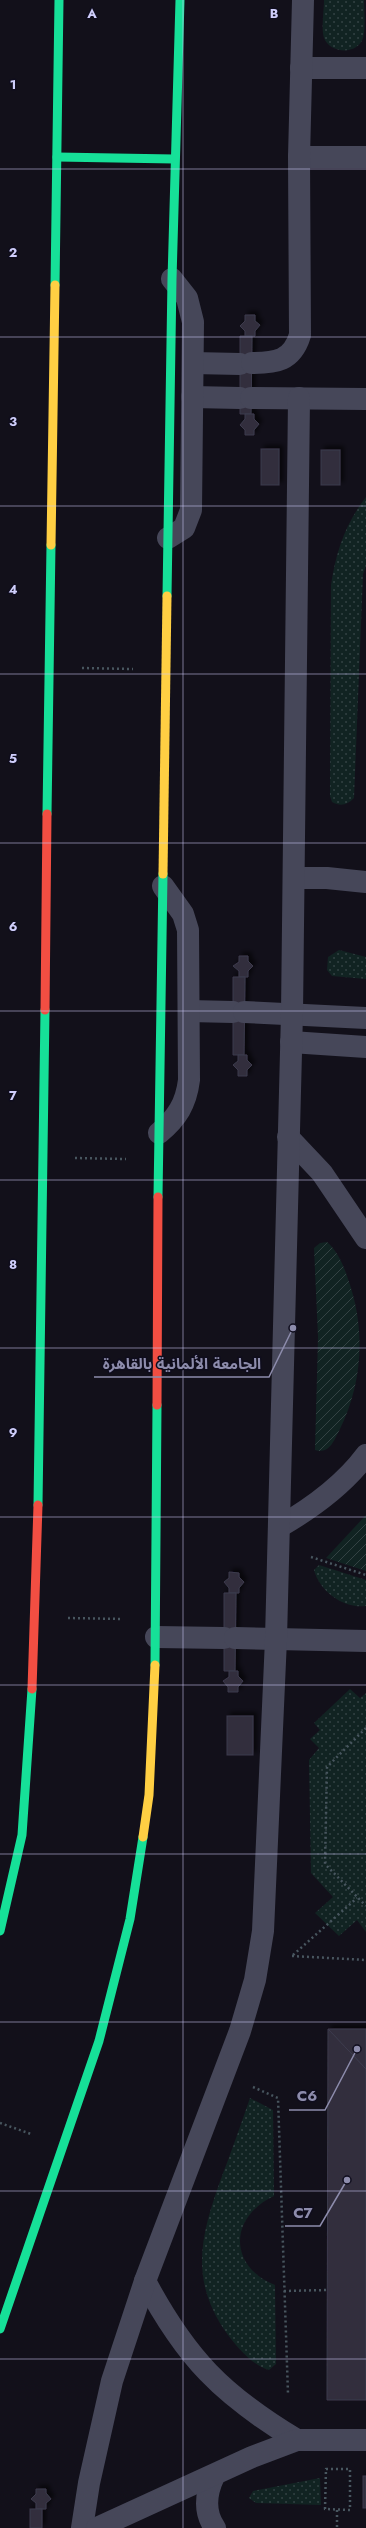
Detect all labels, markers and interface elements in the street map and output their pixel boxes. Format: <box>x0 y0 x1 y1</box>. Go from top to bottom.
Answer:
text: A <box>86 4 97 23</box>
text: B <box>270 4 279 23</box>
text: 1 <box>10 75 16 94</box>
text: 2 <box>9 243 17 262</box>
text: 3 <box>9 412 17 431</box>
text: 4 <box>8 580 18 599</box>
text: 5 <box>9 749 17 768</box>
text: 6 <box>9 917 18 936</box>
text: 7 <box>9 1086 17 1105</box>
text: 8 <box>9 1255 17 1274</box>
callout: الجامعة الألمانية بالقاهرة <box>94 1350 269 1377</box>
text: الجامعة الألمانية بالقاهرة <box>103 1353 261 1375</box>
text: 9 <box>9 1423 18 1442</box>
callout: C6 <box>289 2083 325 2110</box>
text: C6 <box>297 2085 317 2107</box>
callout: C7 <box>285 2199 320 2226</box>
text: C7 <box>293 2202 314 2224</box>

